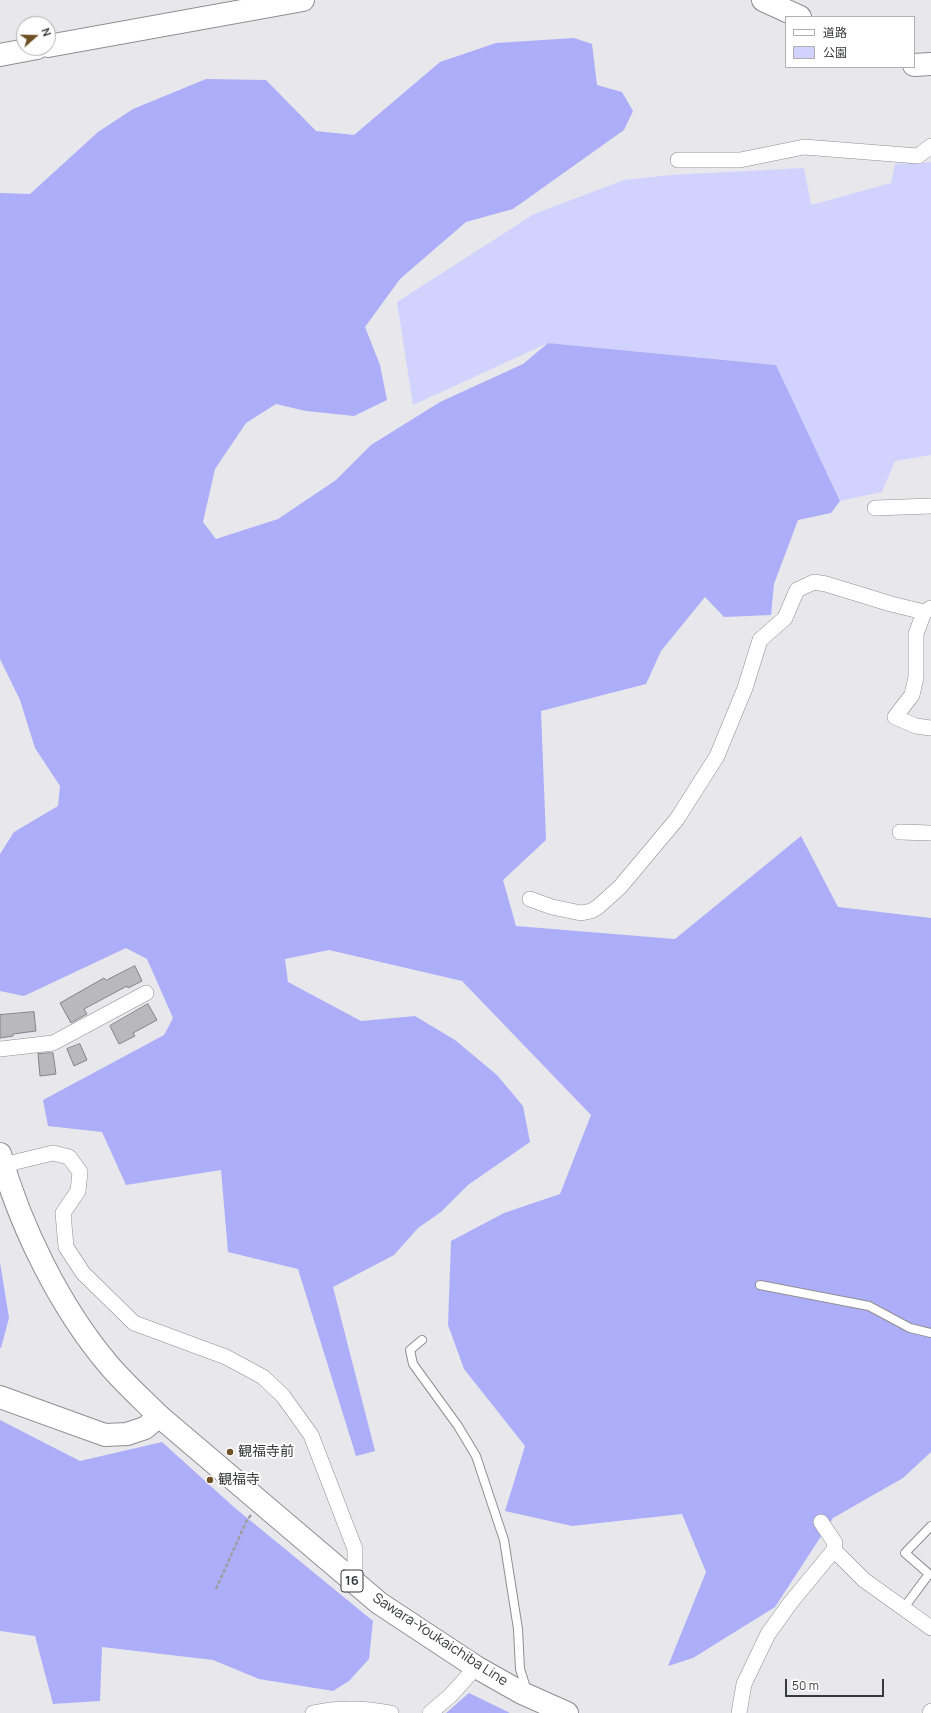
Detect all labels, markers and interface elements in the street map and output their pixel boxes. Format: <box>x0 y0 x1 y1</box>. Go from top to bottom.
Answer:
north arrow <box>16 16 56 56</box>
legend <box>785 16 915 68</box>
text: 道路 <box>823 24 847 41</box>
text: N <box>38 26 55 38</box>
text: 公園 <box>823 44 847 61</box>
place label: 観福寺前 <box>238 1444 294 1460</box>
marker: 観福寺前 <box>225 1447 235 1457</box>
place label: 観福寺 <box>218 1472 260 1488</box>
marker: 観福寺 <box>205 1475 215 1485</box>
road number: 16 <box>341 1570 363 1592</box>
street label: Sawara-Youkaichiba Line <box>369 1590 511 1690</box>
scale bar <box>787 1671 886 1697</box>
text: 50 m <box>792 1677 819 1694</box>

